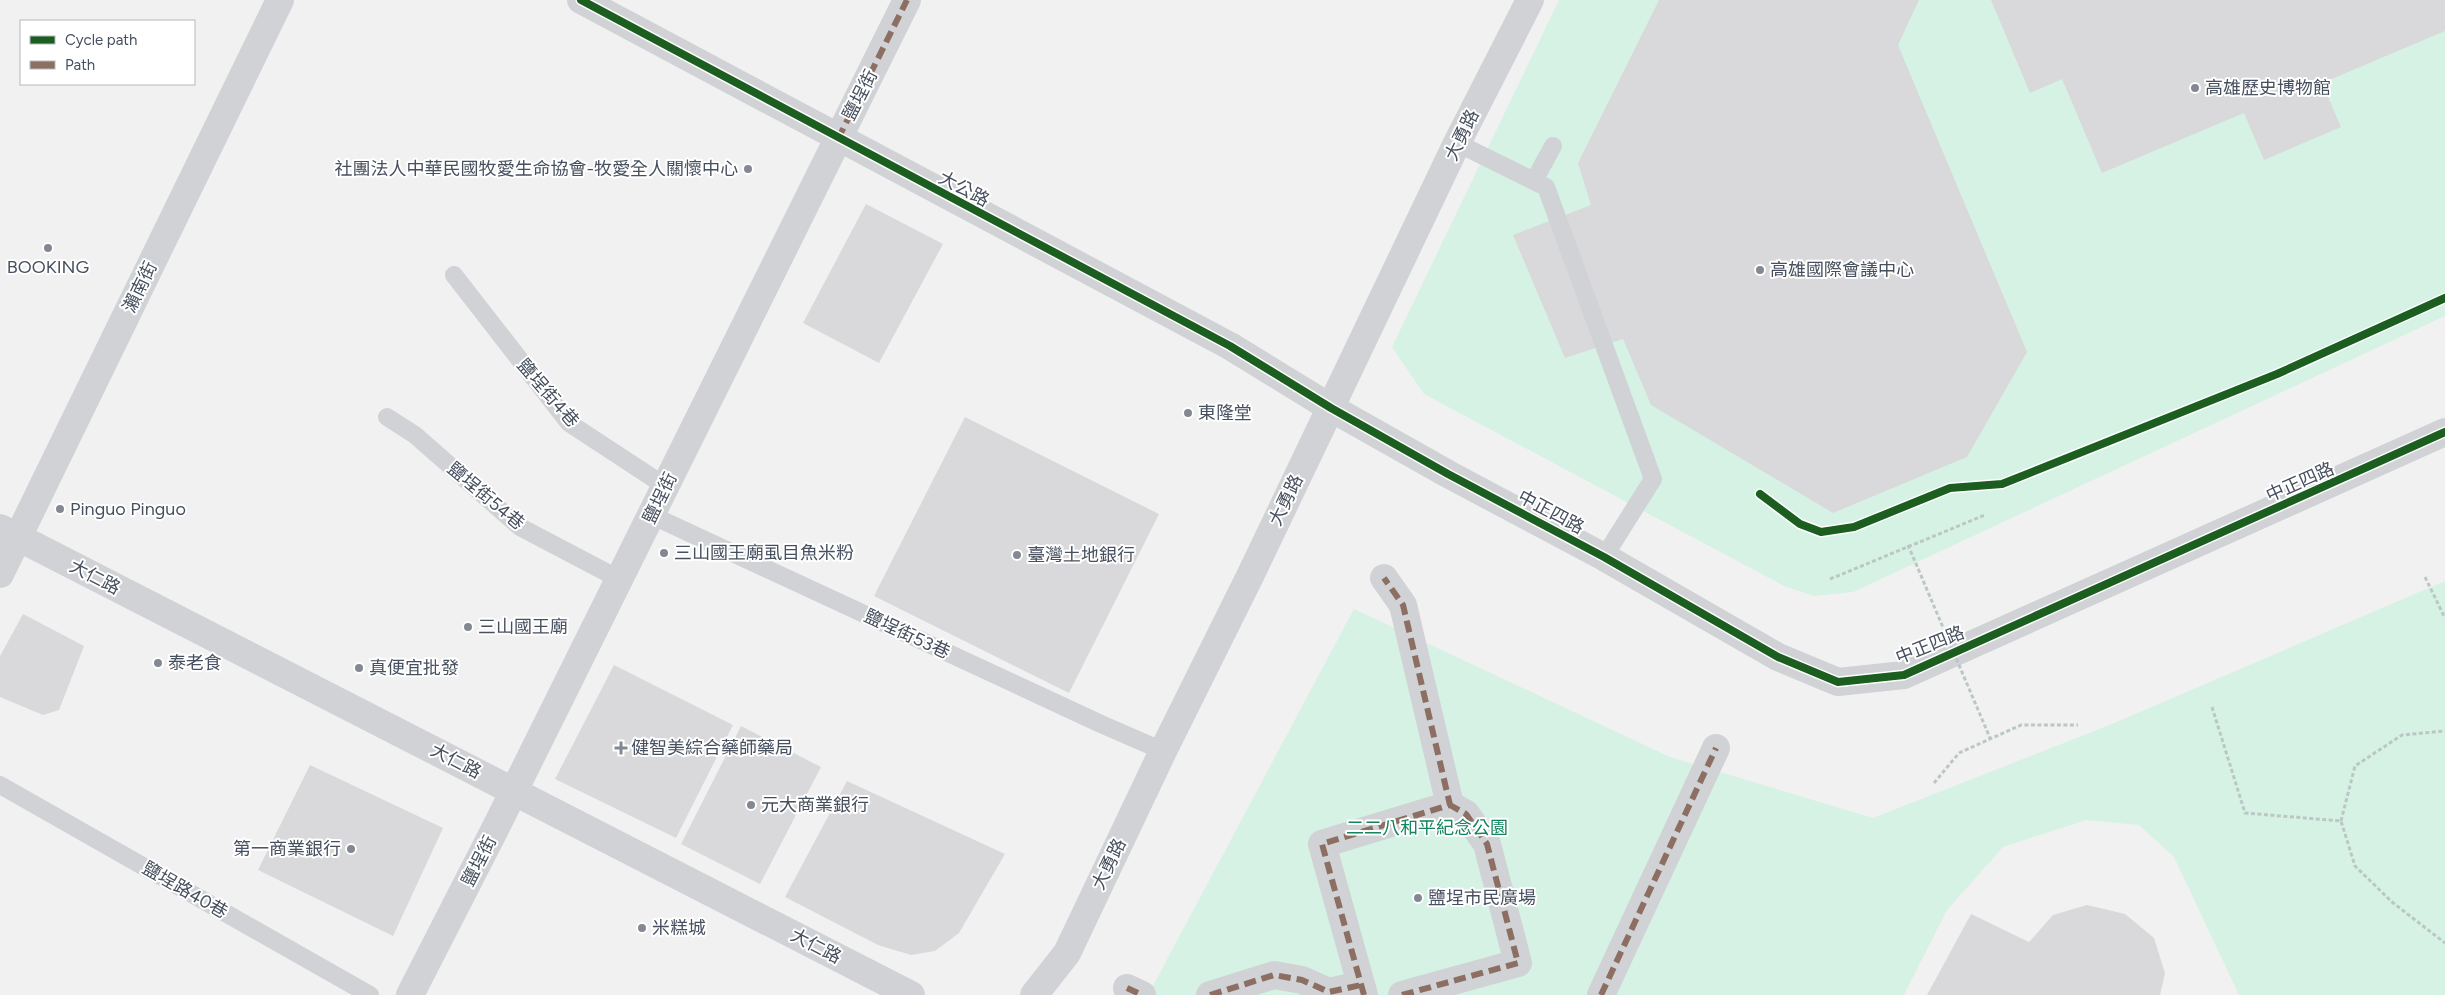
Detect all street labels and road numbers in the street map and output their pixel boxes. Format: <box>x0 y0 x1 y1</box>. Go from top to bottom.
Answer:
street label: 鹽埕街 <box>838 66 882 124</box>
street label: 大勇路 <box>1440 106 1484 164</box>
street label: 大公路 <box>935 167 993 211</box>
street label: 瀨南街 <box>118 258 162 316</box>
street label: 鹽埕街4巷 <box>512 354 584 432</box>
street label: 中正四路 <box>2263 457 2337 507</box>
street label: 鹽埕街54巷 <box>443 458 529 534</box>
street label: 鹽埕街 <box>638 469 682 527</box>
street label: 大勇路 <box>1264 471 1308 529</box>
street label: 中正四路 <box>1514 485 1588 539</box>
street label: 大仁路 <box>66 555 124 599</box>
street label: 鹽埕街53巷 <box>861 605 953 663</box>
street label: 中正四路 <box>1893 621 1967 669</box>
street label: 大仁路 <box>427 739 485 783</box>
street label: 鹽埕街 <box>457 832 501 890</box>
street label: 大勇路 <box>1087 835 1131 893</box>
street label: 鹽埕路40巷 <box>138 857 232 923</box>
street label: 大仁路 <box>787 924 845 968</box>

